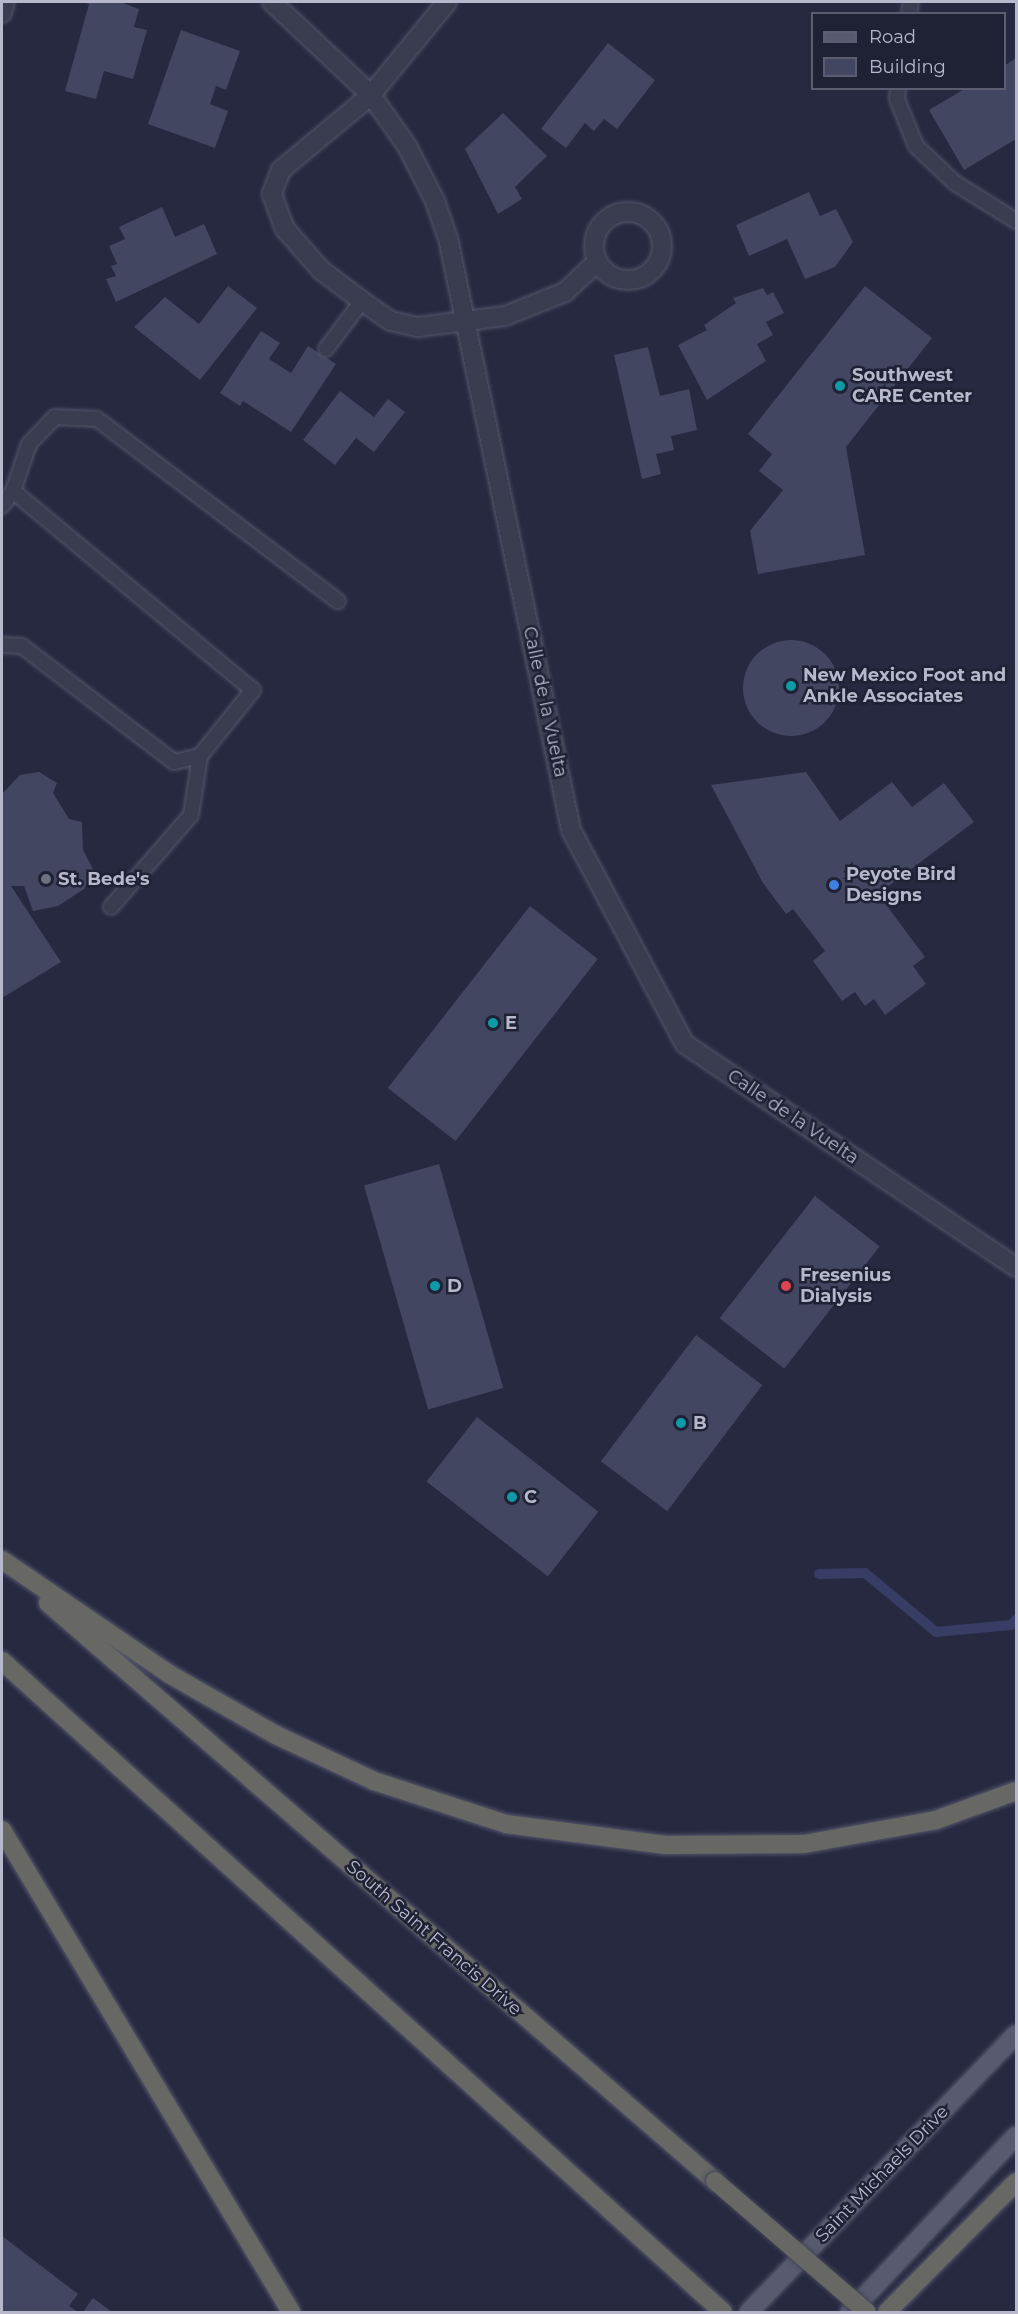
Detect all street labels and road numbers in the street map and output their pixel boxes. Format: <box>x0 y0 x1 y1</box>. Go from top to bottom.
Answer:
street label: Calle de la Vuelta <box>518 625 572 779</box>
street label: Calle de la Vuelta <box>723 1065 863 1169</box>
street label: South Saint Francis Drive <box>342 1856 526 2020</box>
street label: Saint Michaels Drive <box>811 2101 953 2247</box>

